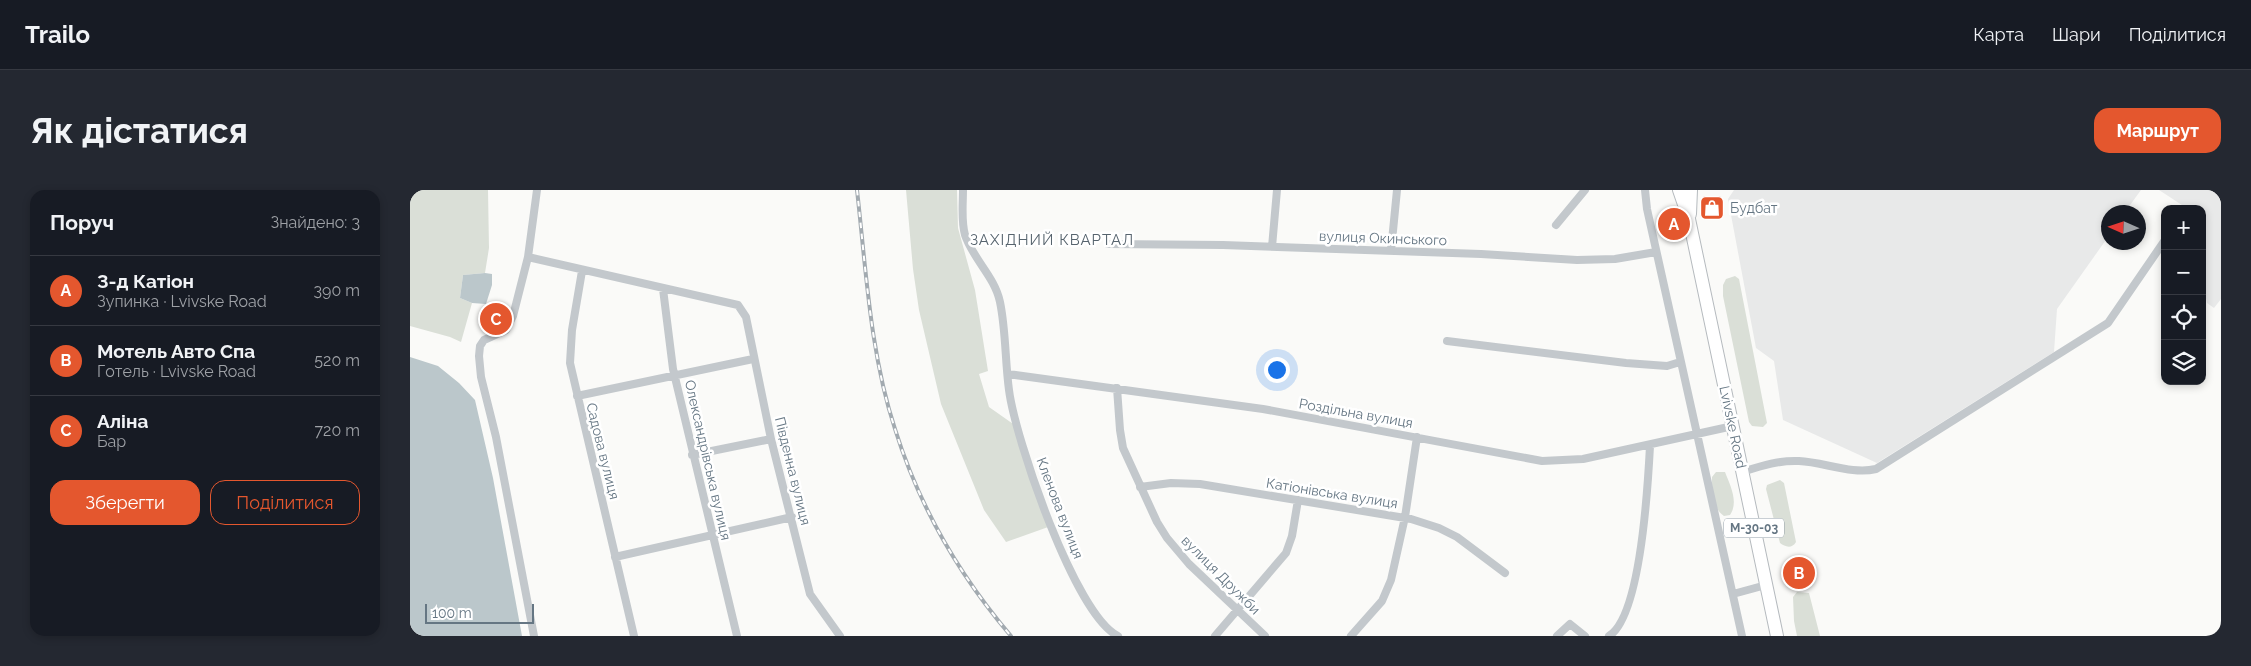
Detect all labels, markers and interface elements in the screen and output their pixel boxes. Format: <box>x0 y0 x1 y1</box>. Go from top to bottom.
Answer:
text: Trailo <box>25 20 90 49</box>
text: Карта <box>1973 24 2024 45</box>
text: Шари <box>2052 24 2101 45</box>
text: Поділитися <box>2129 24 2226 45</box>
button: Маршрут <box>2094 108 2221 153</box>
text: Як дістатися <box>30 110 248 151</box>
shop icon: Будбат <box>1699 195 1725 221</box>
place label: Будбат <box>1730 200 1778 216</box>
pin: A <box>1658 205 1690 243</box>
north arrow <box>2101 205 2146 250</box>
map controls <box>2161 205 2206 385</box>
button: + <box>2161 205 2206 250</box>
text: Поруч <box>50 210 114 235</box>
text: Знайдено: 3 <box>271 213 360 232</box>
street label: вулиця Окинського <box>1319 228 1447 248</box>
district label: ЗАХІДНИЙ КВАРТАЛ <box>970 231 1134 249</box>
button: − <box>2161 250 2206 295</box>
text: З-д Катіон <box>97 270 194 292</box>
text: A <box>61 281 71 300</box>
text: 390 m <box>314 281 360 300</box>
text: Зупинка · Lvivske Road <box>97 292 267 311</box>
button: locate <box>2161 295 2206 340</box>
pin: C <box>480 300 512 338</box>
text: Мотель Авто Спа <box>97 340 255 362</box>
button: layers <box>2161 340 2206 385</box>
text: B <box>61 351 71 370</box>
text: 520 m <box>314 351 360 370</box>
your location <box>1264 357 1290 383</box>
text: Готель · Lvivske Road <box>97 362 256 381</box>
street label: Олександрівська вулиця <box>682 378 734 542</box>
street label: Lvivske Road <box>1716 384 1750 470</box>
street label: Роздільна вулиця <box>1298 395 1414 431</box>
street label: Садова вулиця <box>583 401 623 501</box>
text: Аліна <box>97 410 148 432</box>
street label: Південна вулиця <box>772 415 814 527</box>
text: C <box>61 421 71 440</box>
text: 720 m <box>315 421 360 440</box>
text: Бар <box>97 432 126 451</box>
street label: Кленова вулиця <box>1033 455 1087 561</box>
street label: Катіонівська вулиця <box>1265 475 1399 511</box>
button: Зберегти <box>50 480 200 525</box>
button: Поділитися <box>210 480 360 525</box>
road number: М-30-03 <box>1724 518 1784 538</box>
street label: вулиця Дружби <box>1178 532 1264 618</box>
pin: B <box>1783 554 1815 592</box>
scale bar <box>425 601 534 624</box>
text: 100 m <box>432 605 472 621</box>

